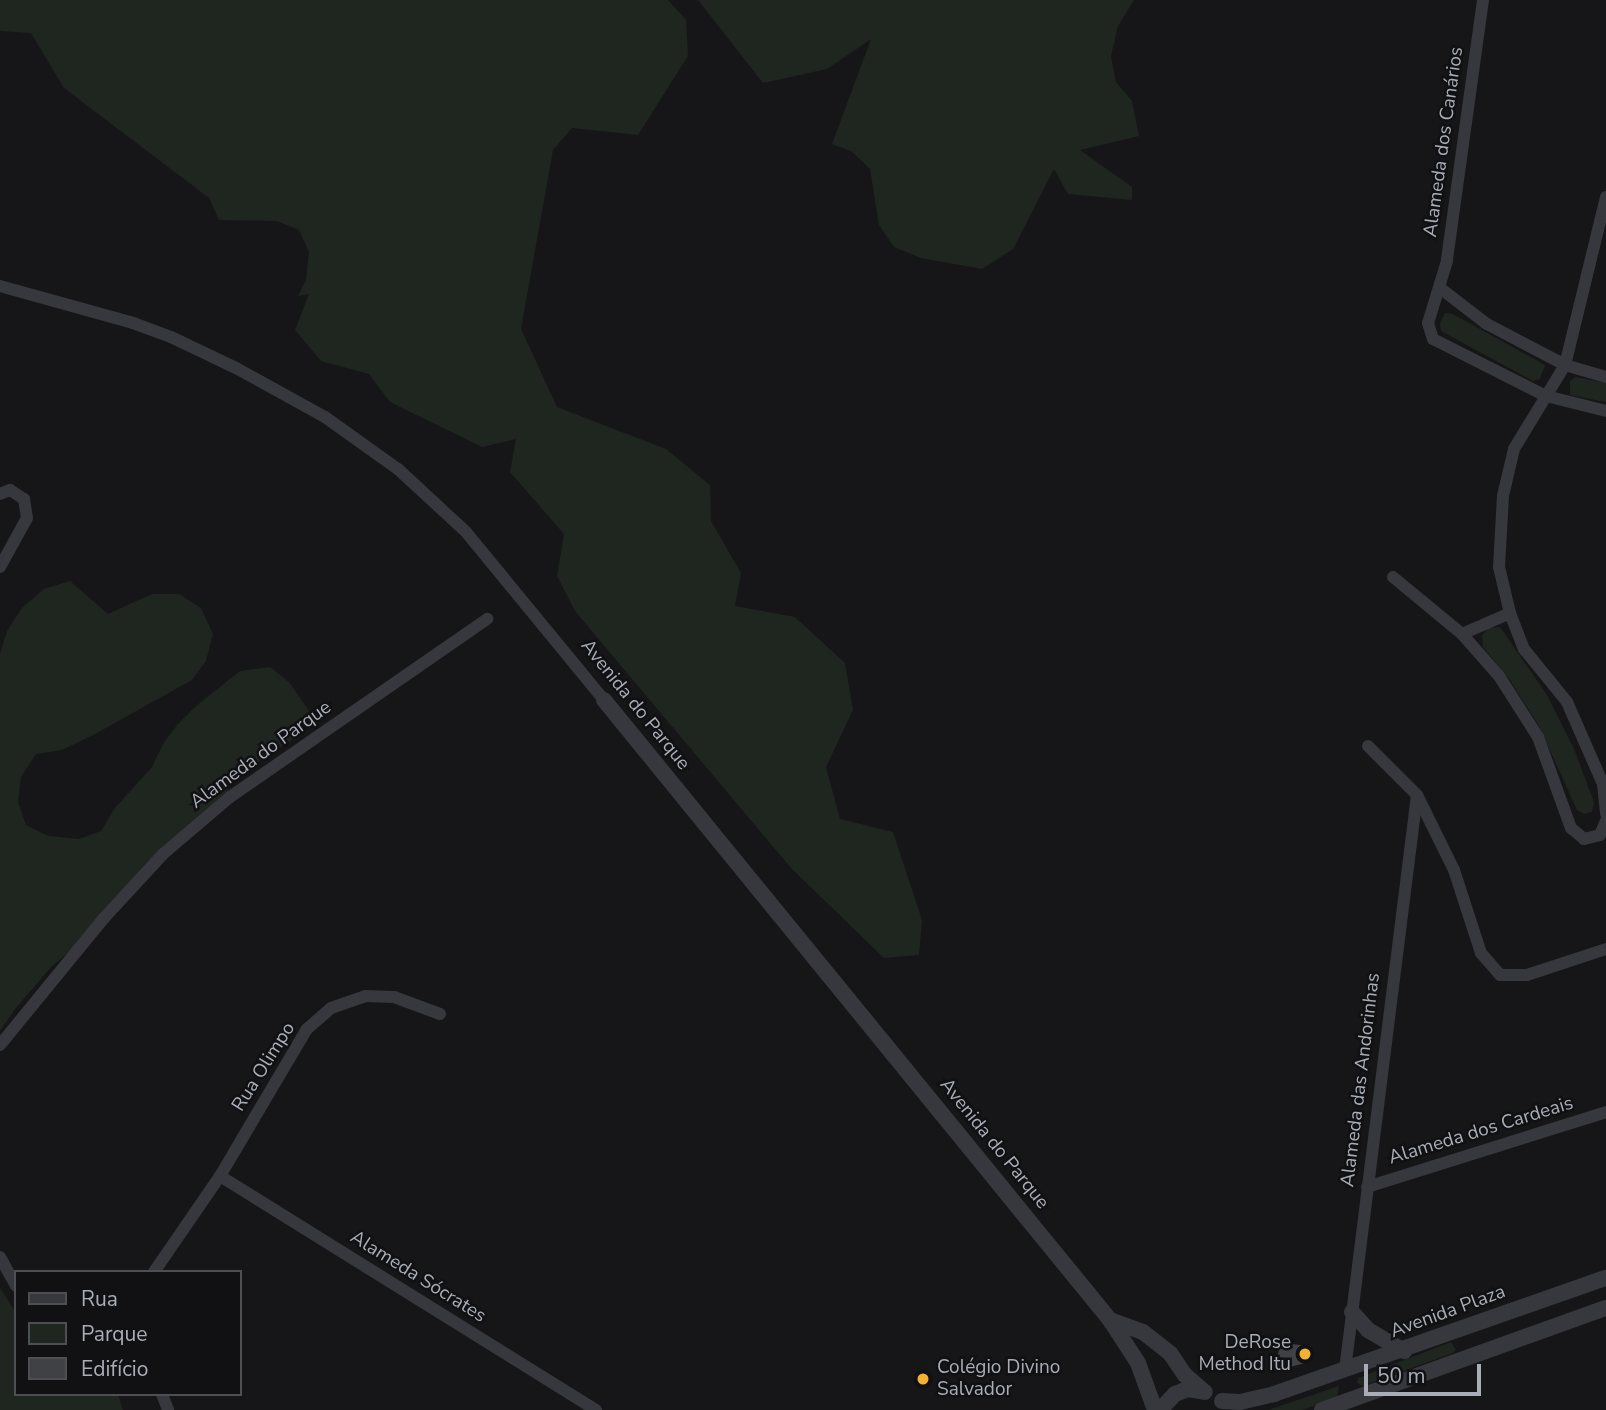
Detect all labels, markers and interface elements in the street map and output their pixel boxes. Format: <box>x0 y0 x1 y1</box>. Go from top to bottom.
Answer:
street label: Alameda dos Canários <box>1419 45 1469 239</box>
street label: Avenida do Parque <box>575 635 695 775</box>
street label: Alameda do Parque <box>186 696 336 814</box>
street label: Alameda das Andorinhas <box>1337 972 1385 1188</box>
street label: Rua Olimpo <box>228 1018 300 1116</box>
street label: Avenida do Parque <box>934 1074 1054 1214</box>
street label: Alameda dos Cardeais <box>1386 1092 1576 1170</box>
street label: Alameda Sócrates <box>346 1226 490 1328</box>
legend <box>14 1270 242 1396</box>
street label: Avenida Plaza <box>1387 1281 1509 1343</box>
text: Rua <box>81 1285 118 1313</box>
text: Parque <box>81 1320 148 1348</box>
place label: DeRose Method Itu <box>1199 1332 1291 1376</box>
marker: DeRose Method Itu <box>1297 1346 1313 1362</box>
scale bar <box>1368 1350 1485 1394</box>
text: Edifício <box>81 1355 148 1383</box>
place label: Colégio Divino Salvador <box>937 1357 1060 1401</box>
text: 50 m <box>1377 1362 1426 1390</box>
marker: Colégio Divino Salvador <box>915 1371 931 1387</box>

